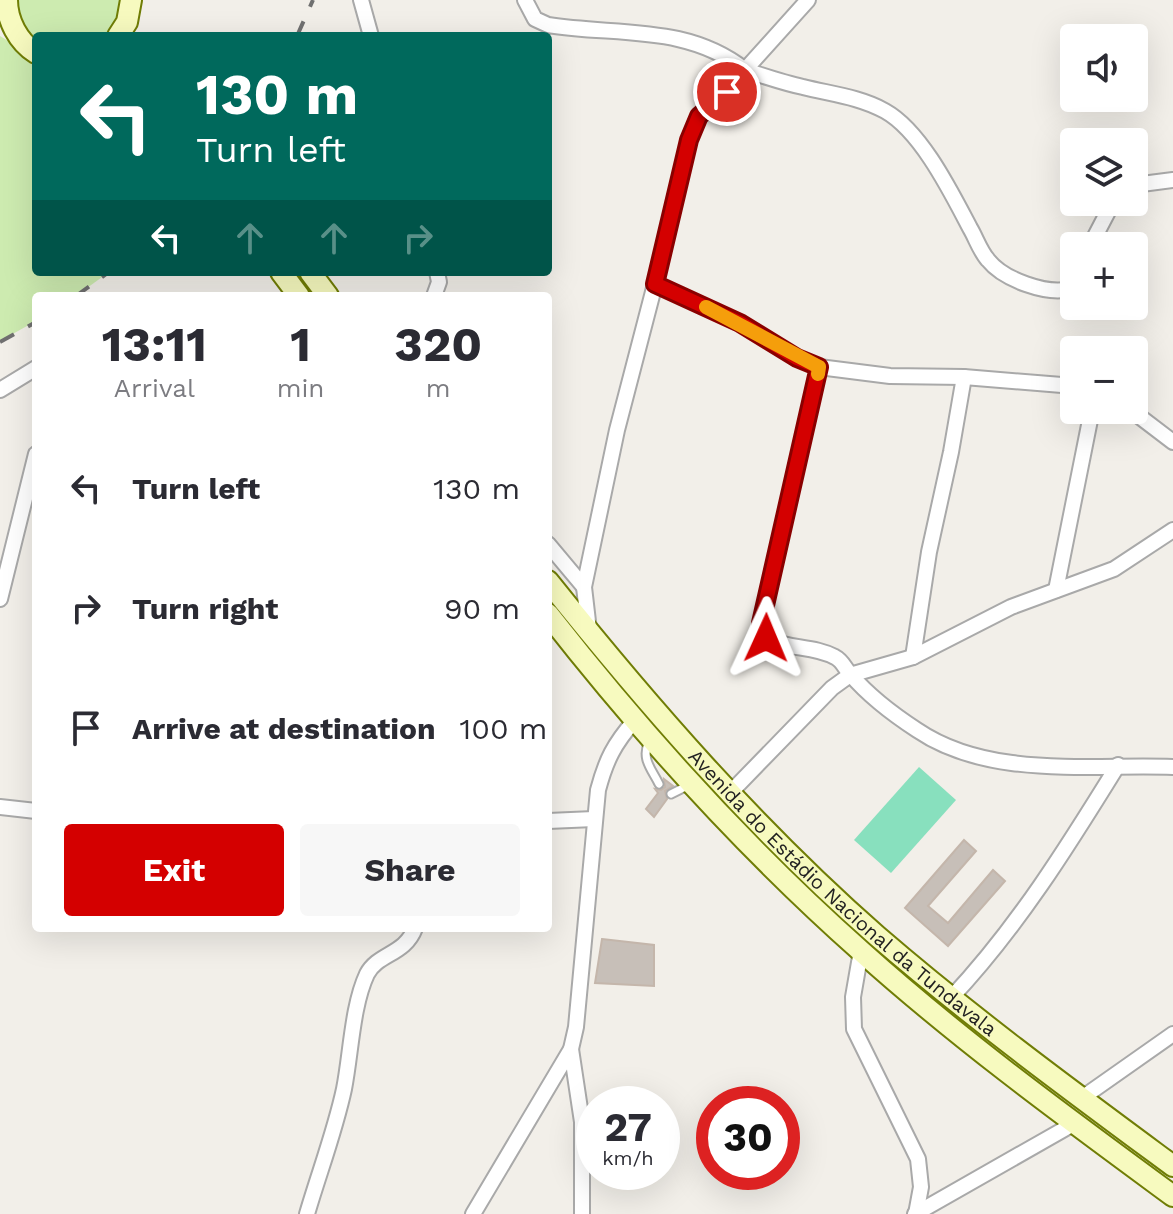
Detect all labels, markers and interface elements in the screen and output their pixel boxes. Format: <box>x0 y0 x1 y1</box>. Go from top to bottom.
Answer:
map controls <box>1060 24 1148 424</box>
button: sound <box>1060 24 1148 112</box>
pin <box>693 58 761 126</box>
text: 130 m <box>196 62 358 128</box>
icon: left <box>64 64 168 168</box>
icon: arrive <box>705 70 749 114</box>
button: layers <box>1060 128 1148 216</box>
text: Turn left <box>196 129 346 171</box>
icon: left <box>144 216 188 260</box>
icon: ahead <box>228 216 272 260</box>
icon: ahead <box>312 216 356 260</box>
icon: right <box>396 216 440 260</box>
button: + <box>1060 232 1148 320</box>
text: 13:11 <box>102 316 207 373</box>
text: 1 <box>290 316 311 373</box>
text: 320 <box>394 316 482 373</box>
button: − <box>1060 336 1148 424</box>
text: Arrival <box>114 373 195 403</box>
text: min <box>277 373 324 403</box>
text: m <box>426 373 451 403</box>
icon: left <box>64 466 108 510</box>
text: Turn left <box>132 471 260 506</box>
text: 130 m <box>433 471 520 506</box>
icon: right <box>64 586 108 630</box>
text: Turn right <box>132 591 278 626</box>
text: 90 m <box>444 591 520 626</box>
position arrow <box>724 596 808 680</box>
icon: arrive <box>64 706 108 750</box>
text: Arrive at destination <box>132 711 436 746</box>
text: 100 m <box>460 711 547 746</box>
street label: Avenida do Estádio Nacional da Tundavala <box>684 744 1002 1041</box>
button: Exit <box>64 824 284 916</box>
button: Share <box>300 824 520 916</box>
speed limit sign: 30 <box>696 1086 800 1190</box>
text: 27 <box>604 1104 652 1151</box>
text: km/h <box>602 1146 654 1170</box>

